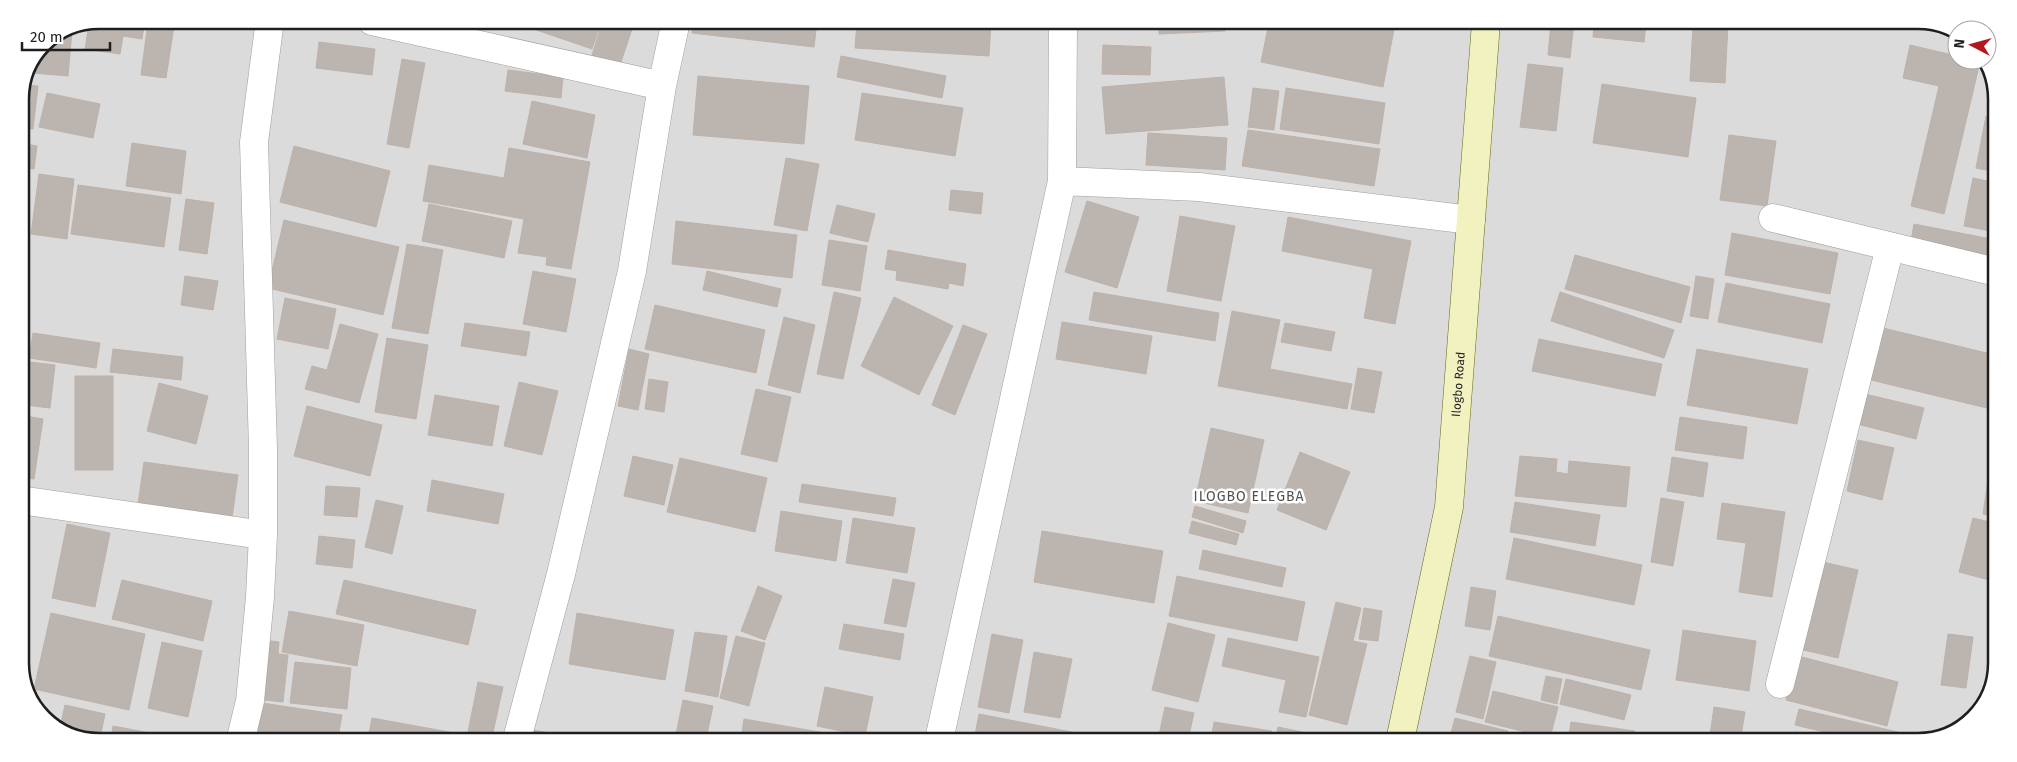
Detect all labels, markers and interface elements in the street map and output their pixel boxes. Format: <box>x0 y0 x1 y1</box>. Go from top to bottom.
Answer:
scale bar <box>22 20 110 52</box>
north arrow <box>1947 20 1997 70</box>
text: 20 m <box>30 28 63 46</box>
text: N <box>1951 38 1969 49</box>
street label: Ilogbo Road <box>1449 351 1468 418</box>
district label: ILOGBO ELEGBA <box>1194 488 1305 505</box>

